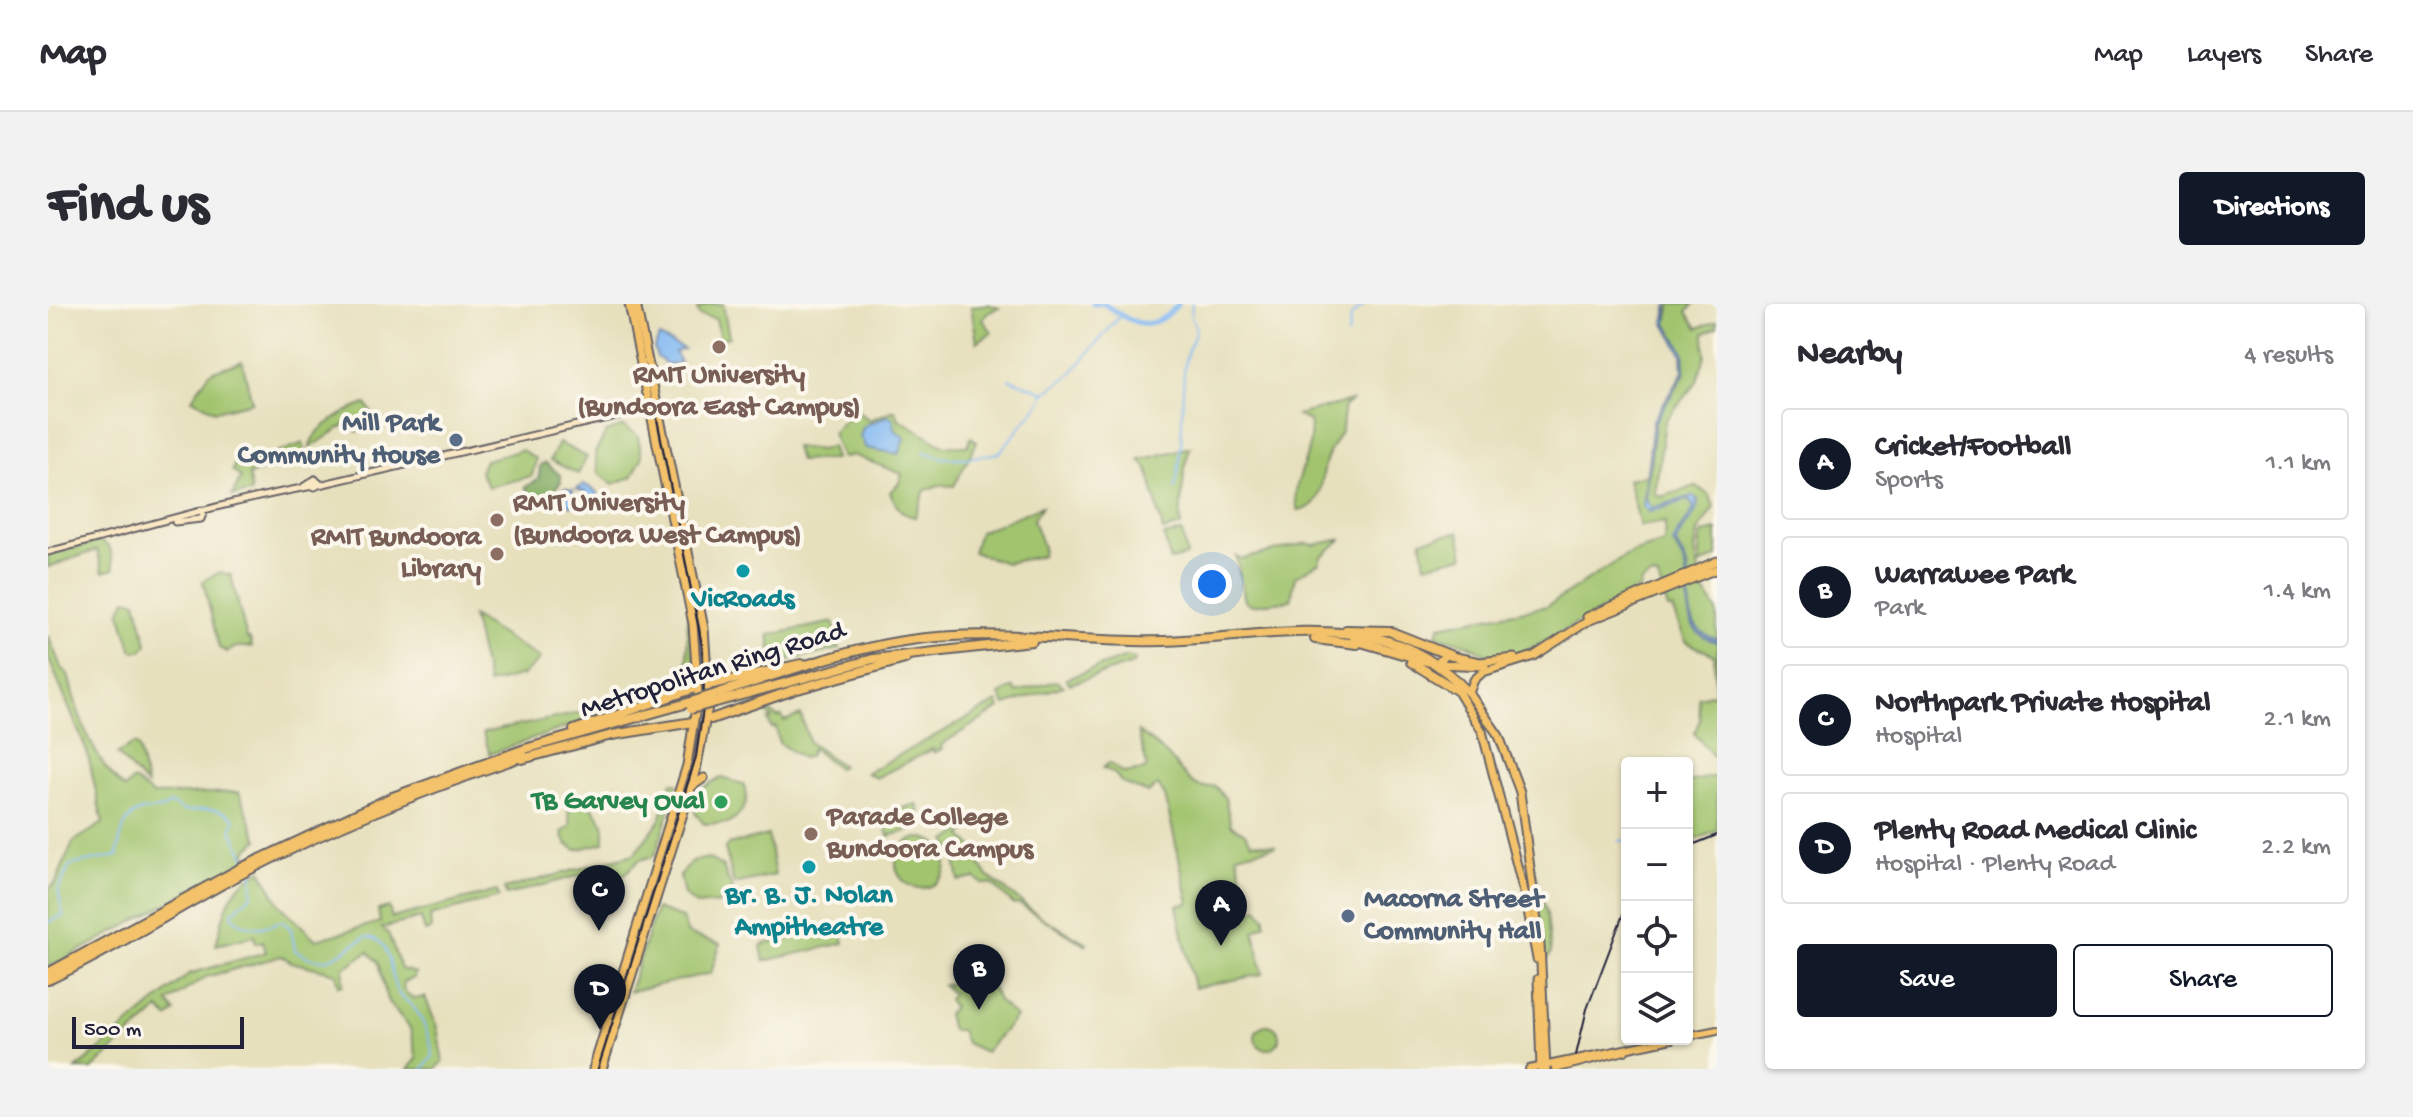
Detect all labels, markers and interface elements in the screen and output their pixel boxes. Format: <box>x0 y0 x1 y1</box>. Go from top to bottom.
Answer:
text: Map <box>40 33 106 77</box>
text: Map <box>2094 39 2143 72</box>
text: Layers <box>2187 39 2261 72</box>
text: Share <box>2305 39 2373 72</box>
button: Directions <box>2179 172 2365 245</box>
text: Find us <box>48 175 208 241</box>
text: Nearby <box>1797 336 1902 376</box>
marker: RMIT University (Bundoora East Campus) <box>710 338 728 356</box>
text: 4 results <box>2244 341 2333 372</box>
place label: RMIT University (Bundoora East Campus) <box>577 360 861 425</box>
place label: Mill Park Community House <box>238 408 444 473</box>
marker: Mill Park Community House <box>447 431 465 449</box>
text: Cricket/Football <box>1875 431 2071 466</box>
text: A <box>1817 449 1833 480</box>
text: 1.1 km <box>2266 449 2331 480</box>
text: Sports <box>1875 466 1943 497</box>
place label: RMIT University (Bundoora West Campus) <box>512 488 802 553</box>
marker: RMIT University (Bundoora West Campus) <box>488 511 506 529</box>
place label: RMIT Bundoora Library <box>310 522 482 587</box>
marker: RMIT Bundoora Library <box>488 545 506 563</box>
text: Warrawee Park <box>1875 559 2074 594</box>
marker: VicRoads <box>734 562 752 580</box>
your location <box>1192 564 1232 604</box>
text: B <box>1818 577 1832 608</box>
text: 1.4 km <box>2264 577 2331 608</box>
place label: VicRoads <box>690 584 796 617</box>
text: Park <box>1875 594 1925 625</box>
street label: Metropolitan Ring Road <box>577 614 852 727</box>
text: Northpark Private Hospital <box>1875 687 2211 722</box>
text: C <box>1818 705 1832 736</box>
text: 2.1 km <box>2263 705 2331 736</box>
text: Hospital <box>1875 722 1962 753</box>
map controls <box>1621 757 1693 1045</box>
button: + <box>1621 757 1693 829</box>
place label: TB Garvey Oval <box>530 786 705 819</box>
marker: TB Garvey Oval <box>712 793 730 811</box>
place label: Parade College Bundoora Campus <box>825 802 1035 867</box>
text: Plenty Road Medical Clinic <box>1875 815 2196 850</box>
marker: Parade College Bundoora Campus <box>802 825 820 843</box>
button: − <box>1621 829 1693 901</box>
text: D <box>1817 833 1833 864</box>
text: 2.2 km <box>2261 833 2331 864</box>
text: Hospital · Plenty Road <box>1875 850 2115 881</box>
marker: Br. B. J. Nolan Ampitheatre <box>800 858 818 876</box>
pin: C <box>573 865 625 931</box>
place label: Br. B. J. Nolan Ampitheatre <box>724 880 893 945</box>
pin: A <box>1195 880 1247 946</box>
place label: Macorna Street Community Hall <box>1364 884 1546 949</box>
button: locate <box>1621 901 1693 973</box>
marker: Macorna Street Community Hall <box>1339 907 1357 925</box>
pin: B <box>953 944 1005 1010</box>
button: Save <box>1797 944 2057 1017</box>
button: Share <box>2073 944 2333 1017</box>
pin: D <box>574 964 626 1030</box>
button: layers <box>1621 973 1693 1045</box>
scale bar <box>72 1013 244 1049</box>
text: 500 m <box>84 1018 141 1044</box>

